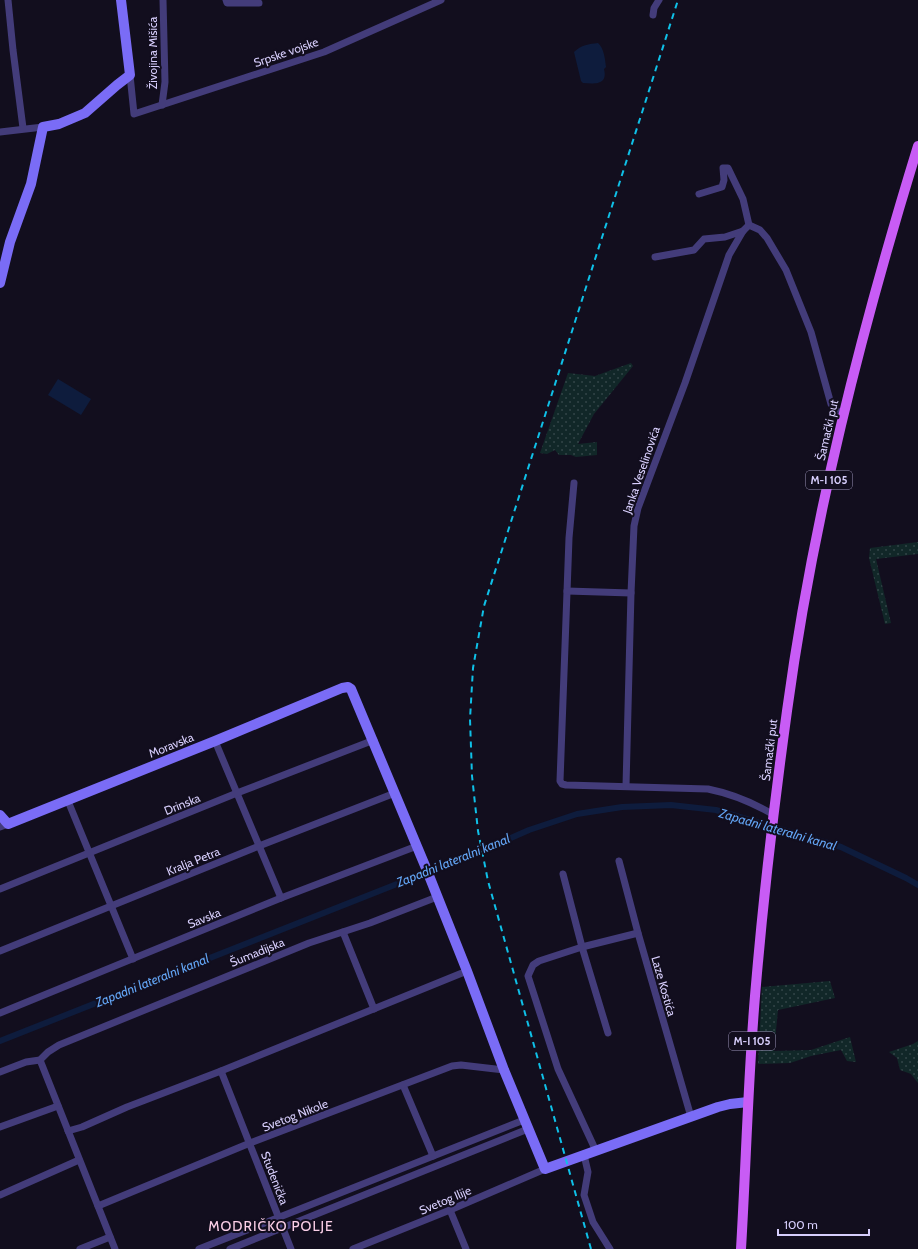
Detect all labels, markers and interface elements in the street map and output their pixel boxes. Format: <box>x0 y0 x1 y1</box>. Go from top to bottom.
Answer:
street label: Živojina Mišića <box>145 16 160 89</box>
street label: Srpske vojske <box>252 34 320 70</box>
street label: Šamački put <box>813 398 841 462</box>
street label: Janka Veselinovića <box>619 424 663 517</box>
road number: M-I 105 <box>806 471 852 489</box>
street label: Šamački put <box>758 718 780 782</box>
street label: Moravska <box>146 729 196 761</box>
street label: Drinska <box>162 790 203 818</box>
water label: Zapadni lateralni kanal <box>717 804 838 853</box>
water label: Zapadni lateralni kanal <box>393 830 512 890</box>
street label: Kralja Petra <box>164 843 222 879</box>
street label: Savska <box>185 905 223 931</box>
street label: Šumadijska <box>228 934 287 970</box>
water label: Zapadni lateralni kanal <box>92 950 211 1010</box>
street label: Laze Kostića <box>648 954 680 1018</box>
road number: M-I 105 <box>729 1032 775 1050</box>
street label: Svetog Nikole <box>260 1096 330 1134</box>
street label: Studenička <box>258 1149 292 1207</box>
street label: Svetog Ilije <box>417 1182 473 1218</box>
scale bar <box>778 1211 869 1237</box>
district label: MODRIČKO POLJE <box>208 1217 334 1235</box>
text: 100 m <box>784 1217 818 1232</box>

